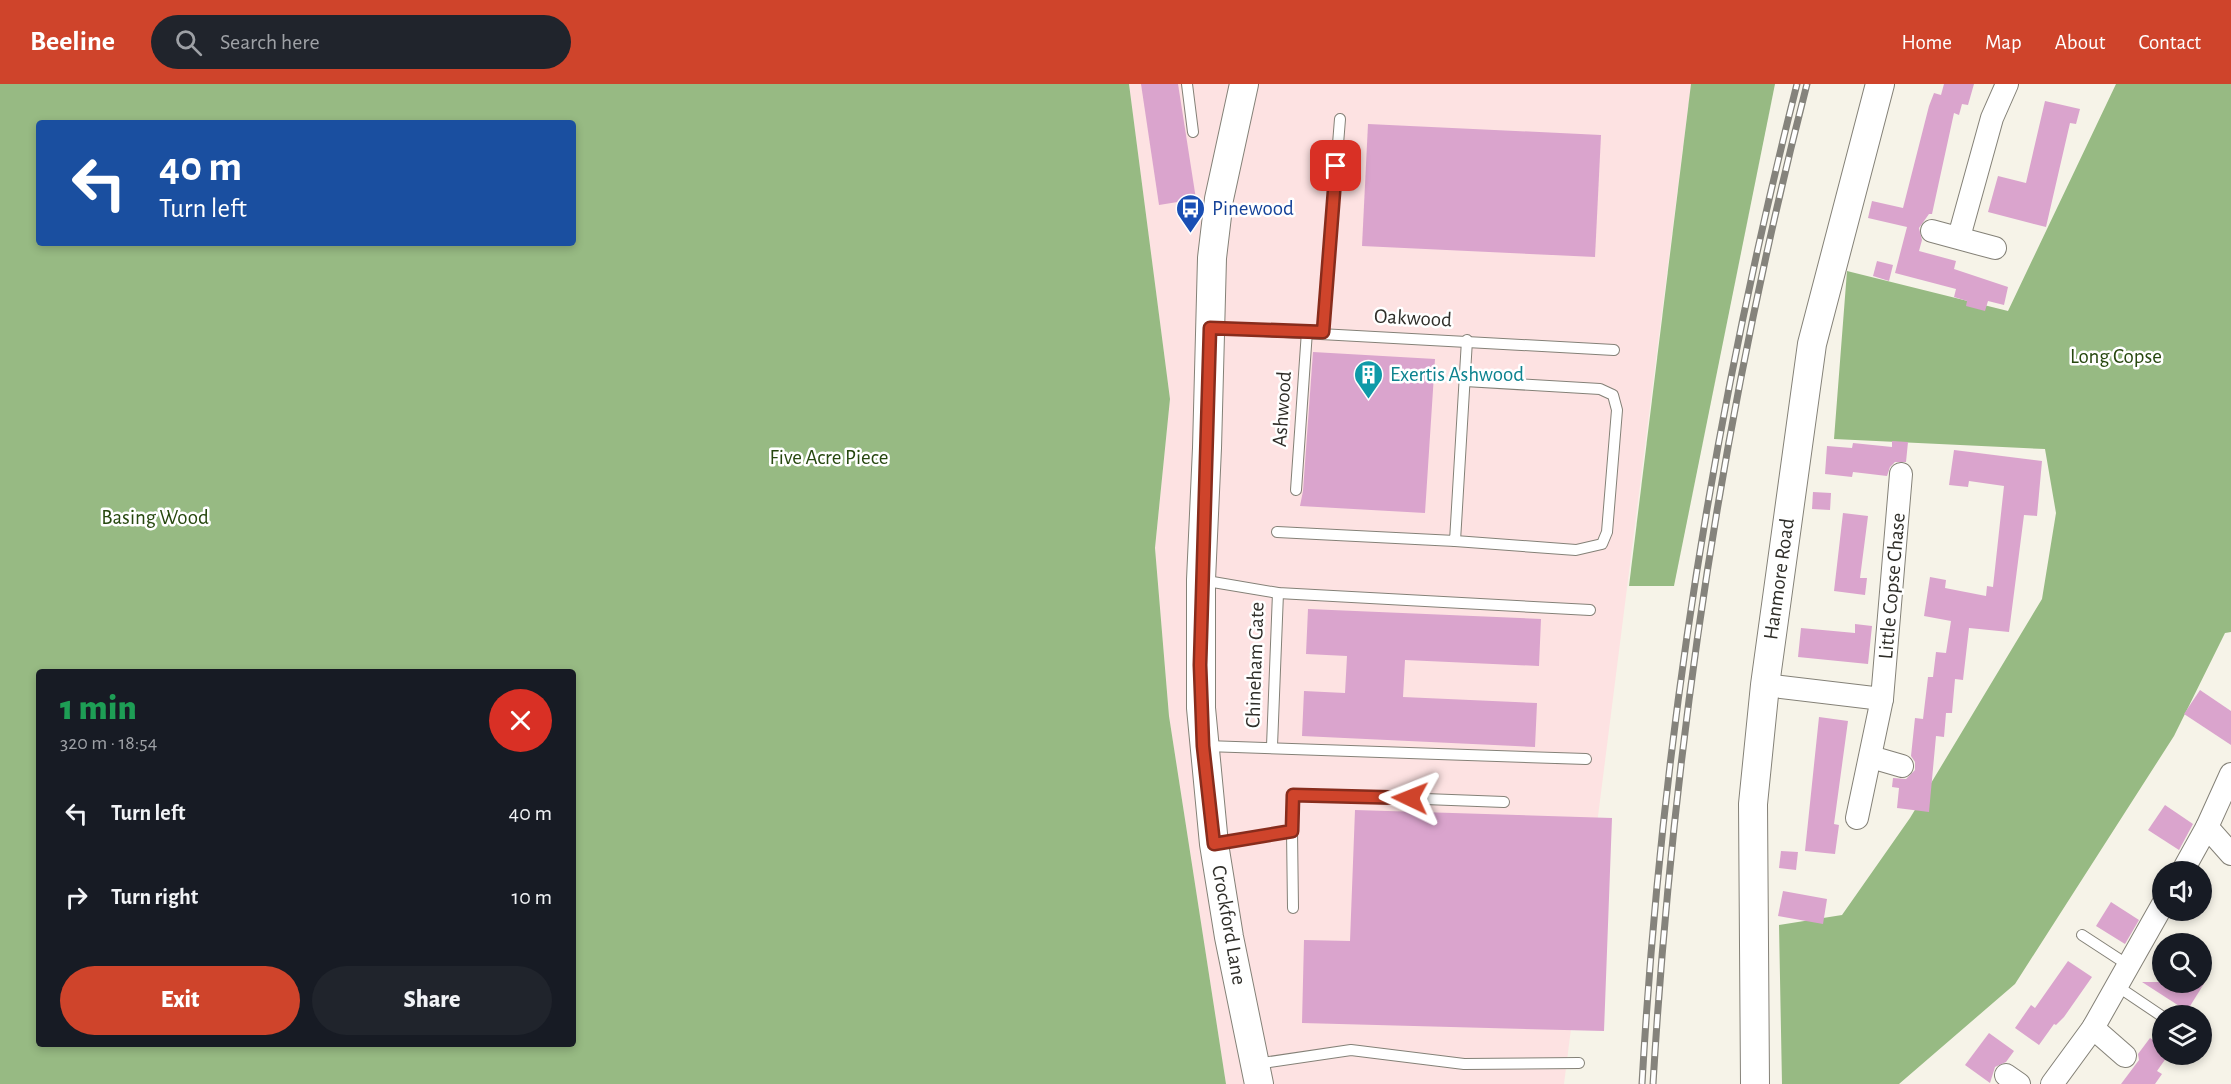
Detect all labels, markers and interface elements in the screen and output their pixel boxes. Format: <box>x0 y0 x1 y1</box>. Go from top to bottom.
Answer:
search box <box>151 15 571 69</box>
icon: search <box>172 26 205 59</box>
text: Beeline <box>30 28 115 56</box>
text: Search here <box>220 31 320 53</box>
text: Home <box>1901 32 1952 53</box>
text: Map <box>1985 32 2022 53</box>
text: About <box>2055 32 2105 53</box>
text: Contact <box>2138 32 2201 53</box>
pin <box>1310 140 1361 191</box>
icon: left <box>60 144 138 222</box>
text: 40 m <box>159 146 242 188</box>
icon: arrive <box>1319 149 1352 182</box>
bus stop icon: Pinewood <box>1175 192 1207 234</box>
text: Turn left <box>159 195 247 222</box>
place label: Pinewood <box>1212 198 1294 219</box>
street label: Oakwood <box>1374 305 1453 331</box>
park label: Long Copse <box>2070 346 2162 367</box>
building icon: Exertis Ashwood <box>1353 358 1385 400</box>
place label: Exertis Ashwood <box>1390 364 1524 385</box>
street label: Ashwood <box>1269 370 1295 448</box>
park label: Five Acre Piece <box>770 447 888 468</box>
park label: Basing Wood <box>101 507 209 528</box>
street label: Little Copse Chase <box>1875 512 1909 660</box>
street label: Hanmore Road <box>1760 517 1798 641</box>
street label: Chineham Gate <box>1242 602 1268 728</box>
button: close <box>489 689 552 752</box>
text: 1 min <box>60 690 137 726</box>
text: 320 m · 18:54 <box>60 733 157 753</box>
position arrow <box>1378 766 1442 830</box>
icon: left <box>60 797 93 830</box>
text: Turn left <box>111 802 185 824</box>
text: 40 m <box>509 802 552 824</box>
map controls <box>2152 861 2212 1065</box>
button: sound <box>2152 861 2212 921</box>
street label: Crockford Lane <box>1208 864 1250 986</box>
icon: right <box>60 881 93 914</box>
text: Turn right <box>111 886 198 908</box>
text: 10 m <box>512 886 552 908</box>
button: search <box>2152 933 2212 993</box>
button: Exit <box>60 966 300 1035</box>
button: Share <box>312 966 552 1035</box>
button: layers <box>2152 1005 2212 1065</box>

